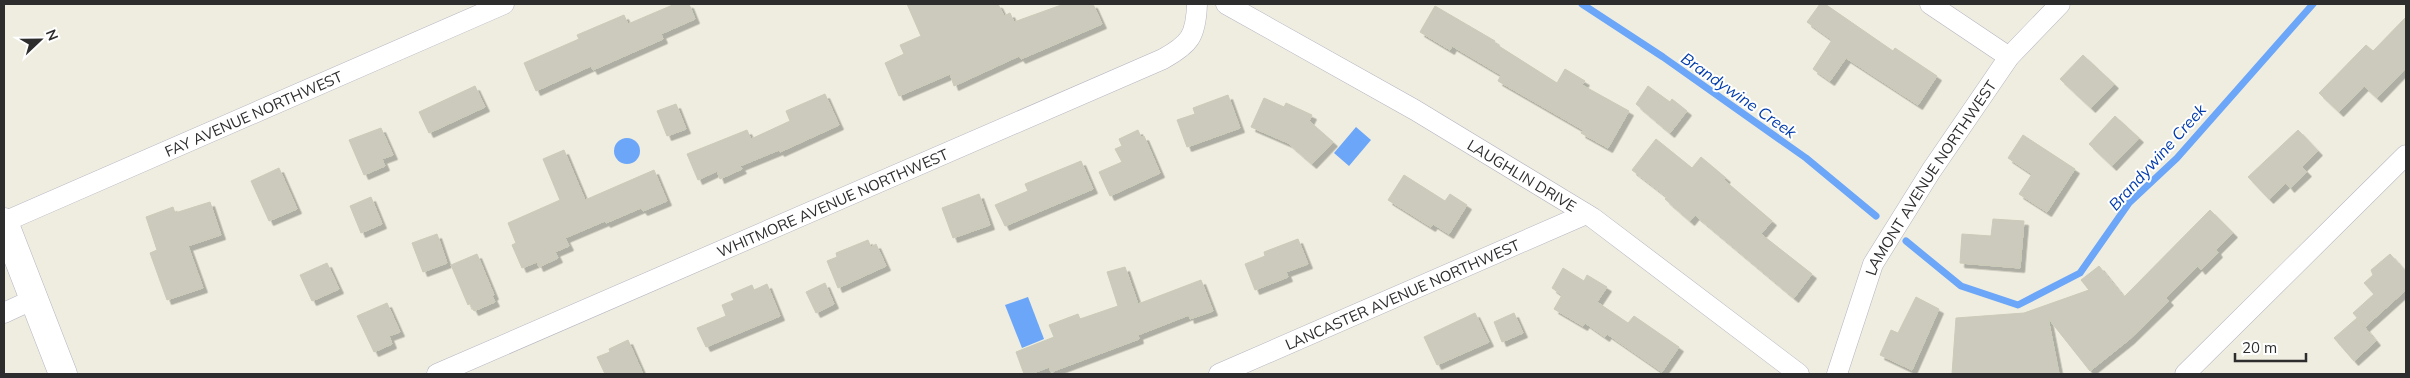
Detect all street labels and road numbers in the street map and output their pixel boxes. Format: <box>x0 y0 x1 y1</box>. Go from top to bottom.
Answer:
street label: FAY AVENUE NORTHWEST <box>161 66 345 160</box>
street label: LAMONT AVENUE NORTHWEST <box>1860 76 2000 278</box>
street label: LAUGHLIN DRIVE <box>1464 135 1580 215</box>
street label: WHITMORE AVENUE NORTHWEST <box>714 144 951 261</box>
street label: LANCASTER AVENUE NORTHWEST <box>1282 235 1522 354</box>

